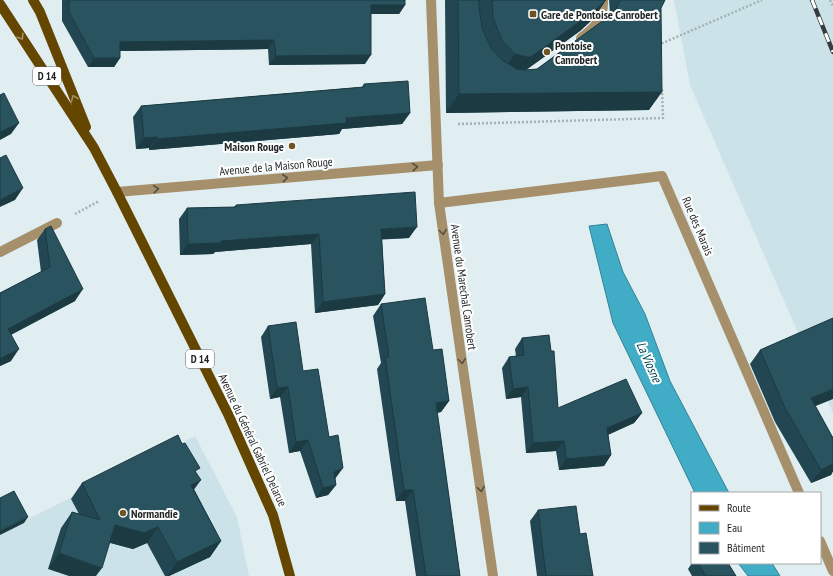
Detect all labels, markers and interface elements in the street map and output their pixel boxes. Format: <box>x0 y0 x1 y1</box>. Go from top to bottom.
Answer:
place label: Gare de Pontoise Canrobert <box>541 7 658 22</box>
marker: Gare de Pontoise Canrobert <box>528 9 538 19</box>
one-way arrow <box>16 32 23 39</box>
place label: Pontoise Canrobert <box>555 38 598 67</box>
marker: Pontoise Canrobert <box>542 47 552 57</box>
road number: D 14 <box>33 67 61 85</box>
one-way arrow <box>71 95 79 102</box>
place label: Maison Rouge <box>224 139 284 154</box>
marker: Maison Rouge <box>287 141 297 151</box>
street label: Avenue de la Maison Rouge <box>219 154 333 178</box>
one-way arrow <box>412 163 418 172</box>
one-way arrow <box>282 174 288 183</box>
one-way arrow <box>153 185 159 194</box>
street label: Rue des Marais <box>679 194 717 258</box>
street label: Avenue du Marechal Canrobert <box>448 223 480 352</box>
one-way arrow <box>438 229 447 235</box>
water label: La Viosne <box>633 339 666 386</box>
road number: D 14 <box>186 350 214 368</box>
one-way arrow <box>457 357 466 364</box>
street label: Avenue du Général Gabriel Delarue <box>216 371 290 509</box>
one-way arrow <box>476 486 485 492</box>
legend <box>691 492 821 564</box>
text: Route <box>727 500 751 515</box>
place label: Normandie <box>131 506 178 521</box>
marker: Normandie <box>118 508 128 518</box>
text: Eau <box>727 520 742 535</box>
text: Bâtiment <box>727 540 765 555</box>

